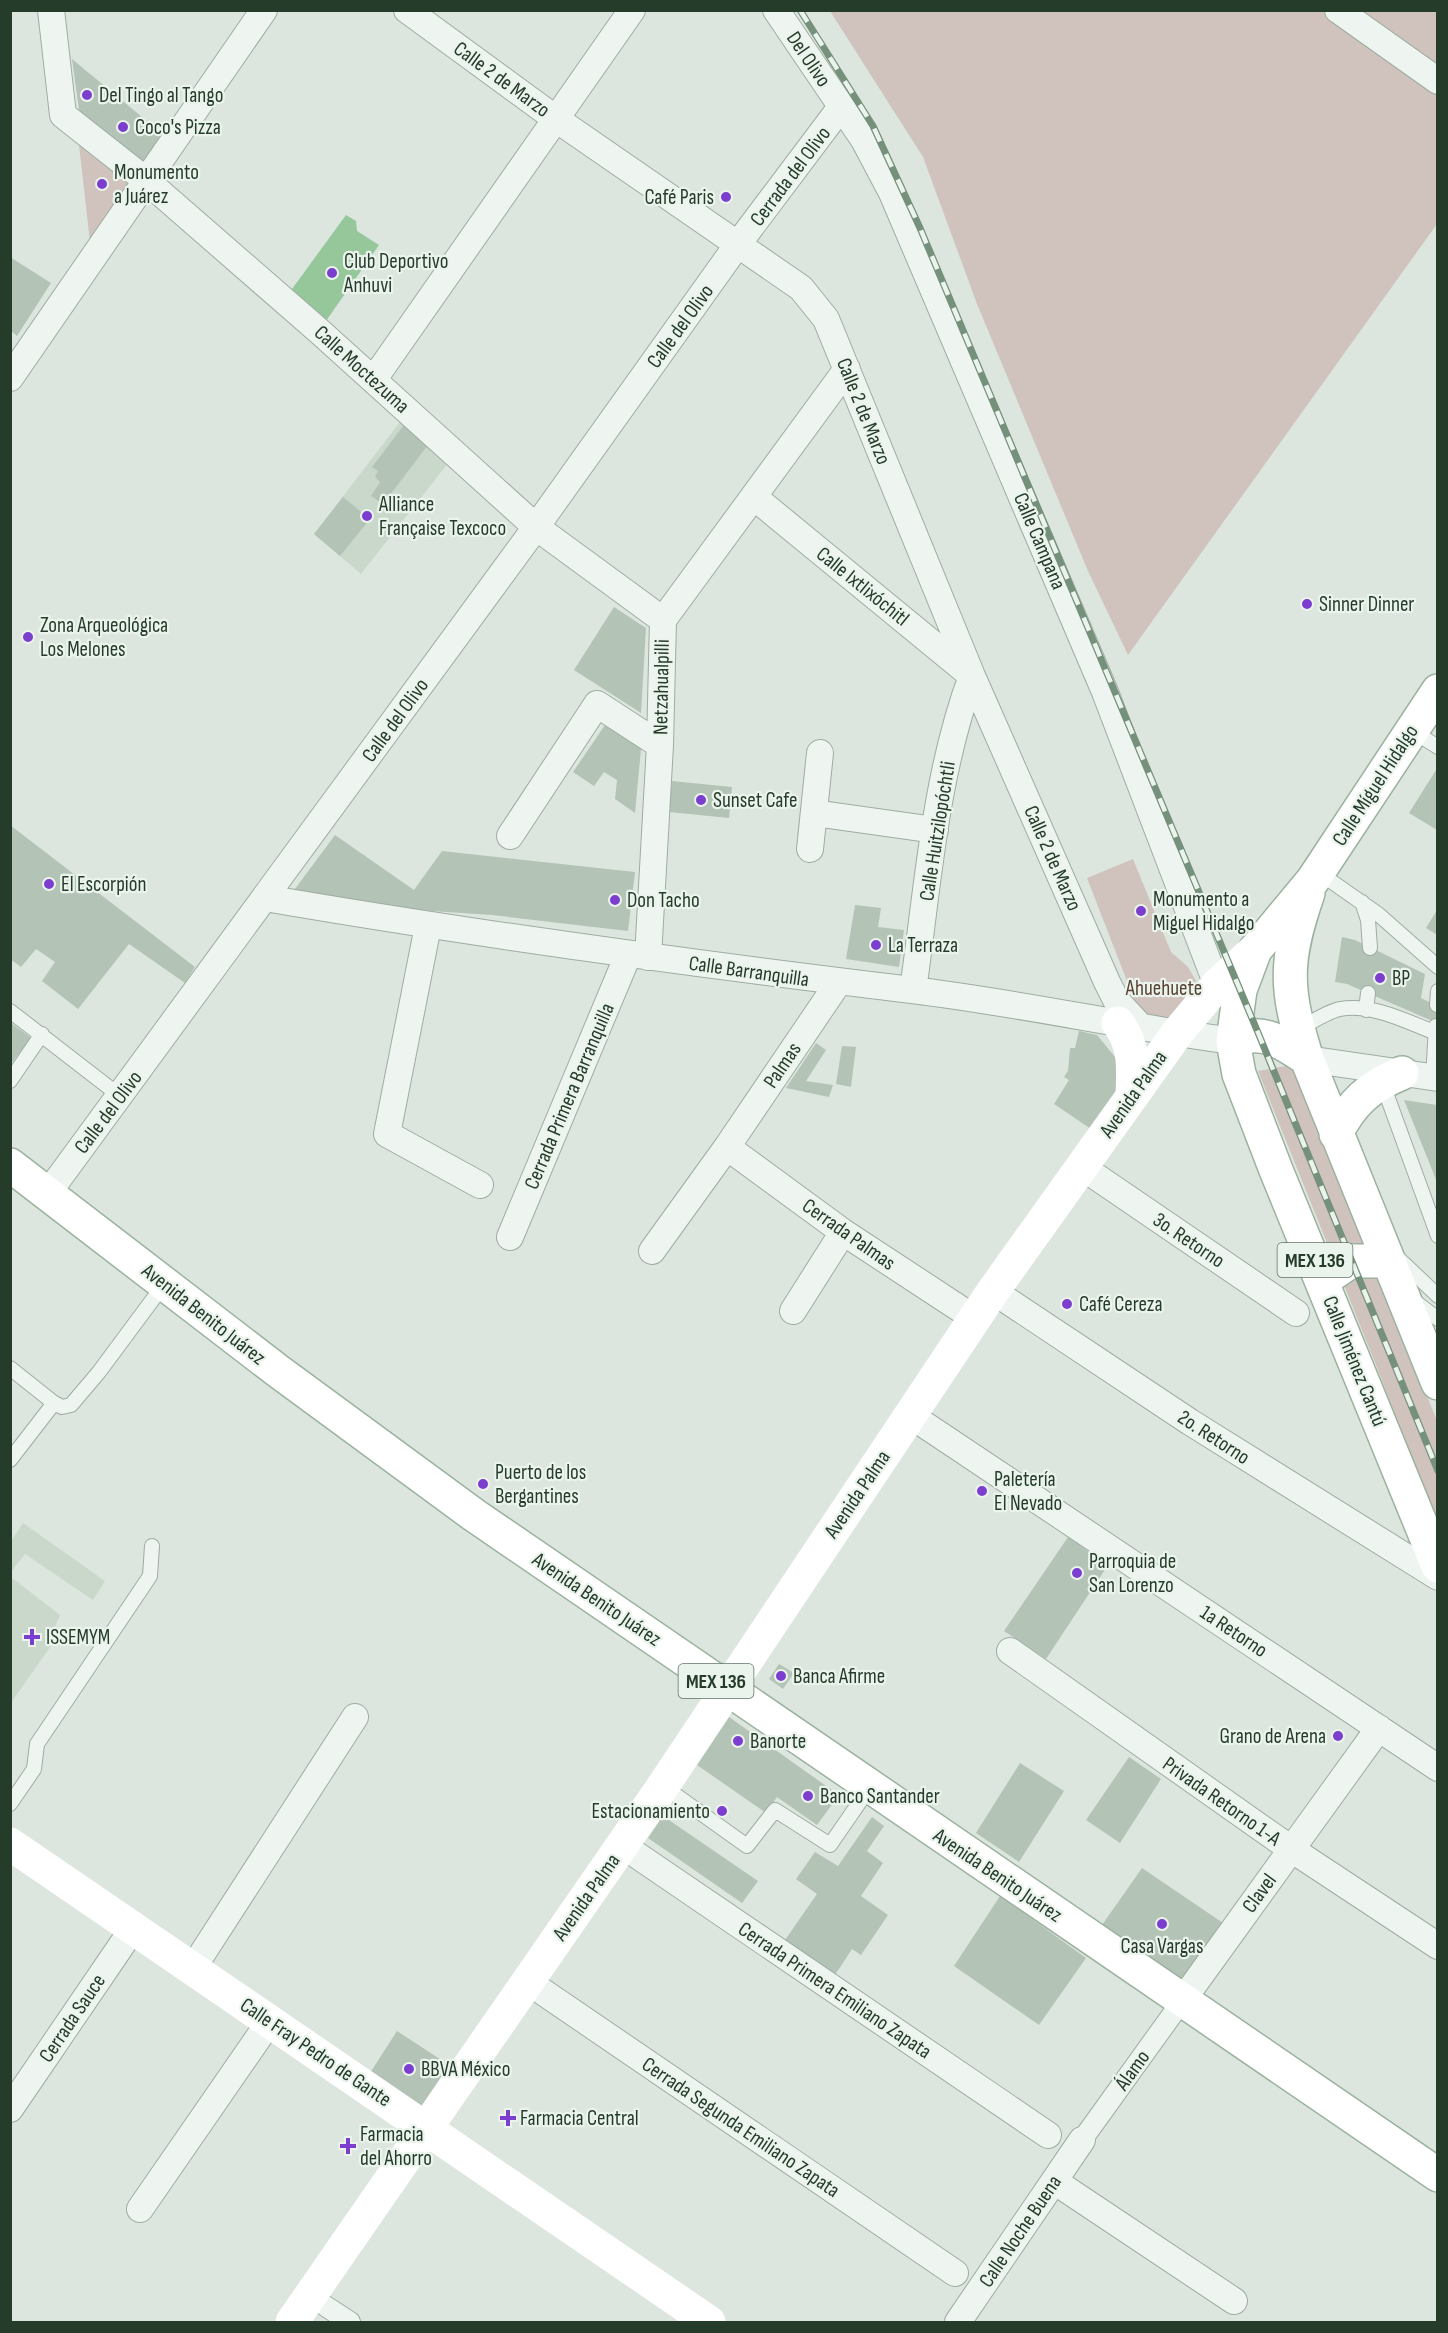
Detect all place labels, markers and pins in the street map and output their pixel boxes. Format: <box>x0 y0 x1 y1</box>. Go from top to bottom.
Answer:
place label: Del Tingo al Tango <box>99 83 223 108</box>
marker: Del Tingo al Tango <box>80 88 94 102</box>
place label: Coco's Pizza <box>135 115 221 140</box>
marker: Coco's Pizza <box>116 120 130 134</box>
place label: Monumento a Juárez <box>114 160 199 209</box>
marker: Monumento a Juárez <box>95 177 109 191</box>
place label: Café Paris <box>645 185 714 210</box>
marker: Café Paris <box>719 190 733 204</box>
place label: Club Deportivo Anhuvi <box>343 249 448 298</box>
marker: Club Deportivo Anhuvi <box>325 266 339 280</box>
place label: Alliance Française Texcoco <box>378 492 506 541</box>
marker: Alliance Française Texcoco <box>360 509 374 523</box>
place label: Sinner Dinner <box>1319 592 1414 617</box>
marker: Sinner Dinner <box>1300 597 1314 611</box>
place label: Zona Arqueológica Los Melones <box>40 613 168 662</box>
marker: Zona Arqueológica Los Melones <box>21 630 35 644</box>
place label: Sunset Cafe <box>713 788 797 813</box>
marker: Sunset Cafe <box>694 793 708 807</box>
place label: El Escorpión <box>61 872 146 897</box>
marker: El Escorpión <box>42 877 56 891</box>
place label: Monumento a Miguel Hidalgo <box>1153 887 1255 936</box>
place label: Don Tacho <box>627 888 700 913</box>
marker: Don Tacho <box>608 893 622 907</box>
marker: Monumento a Miguel Hidalgo <box>1134 904 1148 918</box>
place label: La Terraza <box>888 933 958 958</box>
marker: La Terraza <box>869 938 883 952</box>
place label: BP <box>1392 966 1410 991</box>
marker: BP <box>1373 971 1387 985</box>
place label: Café Cereza <box>1079 1292 1163 1317</box>
marker: Café Cereza <box>1060 1297 1074 1311</box>
place label: Puerto de los Bergantines <box>495 1460 586 1509</box>
place label: Paletería El Nevado <box>994 1467 1062 1516</box>
marker: Puerto de los Bergantines <box>476 1477 490 1491</box>
marker: Paletería El Nevado <box>975 1484 989 1498</box>
place label: Parroquia de San Lorenzo <box>1089 1549 1176 1598</box>
marker: Parroquia de San Lorenzo <box>1070 1566 1084 1580</box>
place label: ISSEMYM <box>46 1625 110 1650</box>
marker: ISSEMYM <box>23 1628 41 1646</box>
place label: Banca Afirme <box>793 1664 885 1689</box>
marker: Banca Afirme <box>774 1669 788 1683</box>
place label: Grano de Arena <box>1220 1724 1326 1749</box>
place label: Banorte <box>750 1729 806 1754</box>
marker: Grano de Arena <box>1331 1729 1345 1743</box>
marker: Banorte <box>731 1734 745 1748</box>
place label: Banco Santander <box>820 1784 940 1809</box>
marker: Banco Santander <box>801 1789 815 1803</box>
place label: Estacionamiento <box>591 1799 710 1824</box>
marker: Estacionamiento <box>715 1804 729 1818</box>
marker: Casa Vargas <box>1155 1917 1169 1931</box>
place label: Casa Vargas <box>1121 1934 1203 1959</box>
place label: BBVA México <box>421 2057 510 2082</box>
marker: BBVA México <box>402 2062 416 2076</box>
place label: Farmacia Central <box>520 2106 639 2131</box>
marker: Farmacia Central <box>501 2111 515 2125</box>
place label: Farmacia del Ahorro <box>360 2122 432 2171</box>
marker: Farmacia del Ahorro <box>341 2139 355 2153</box>

